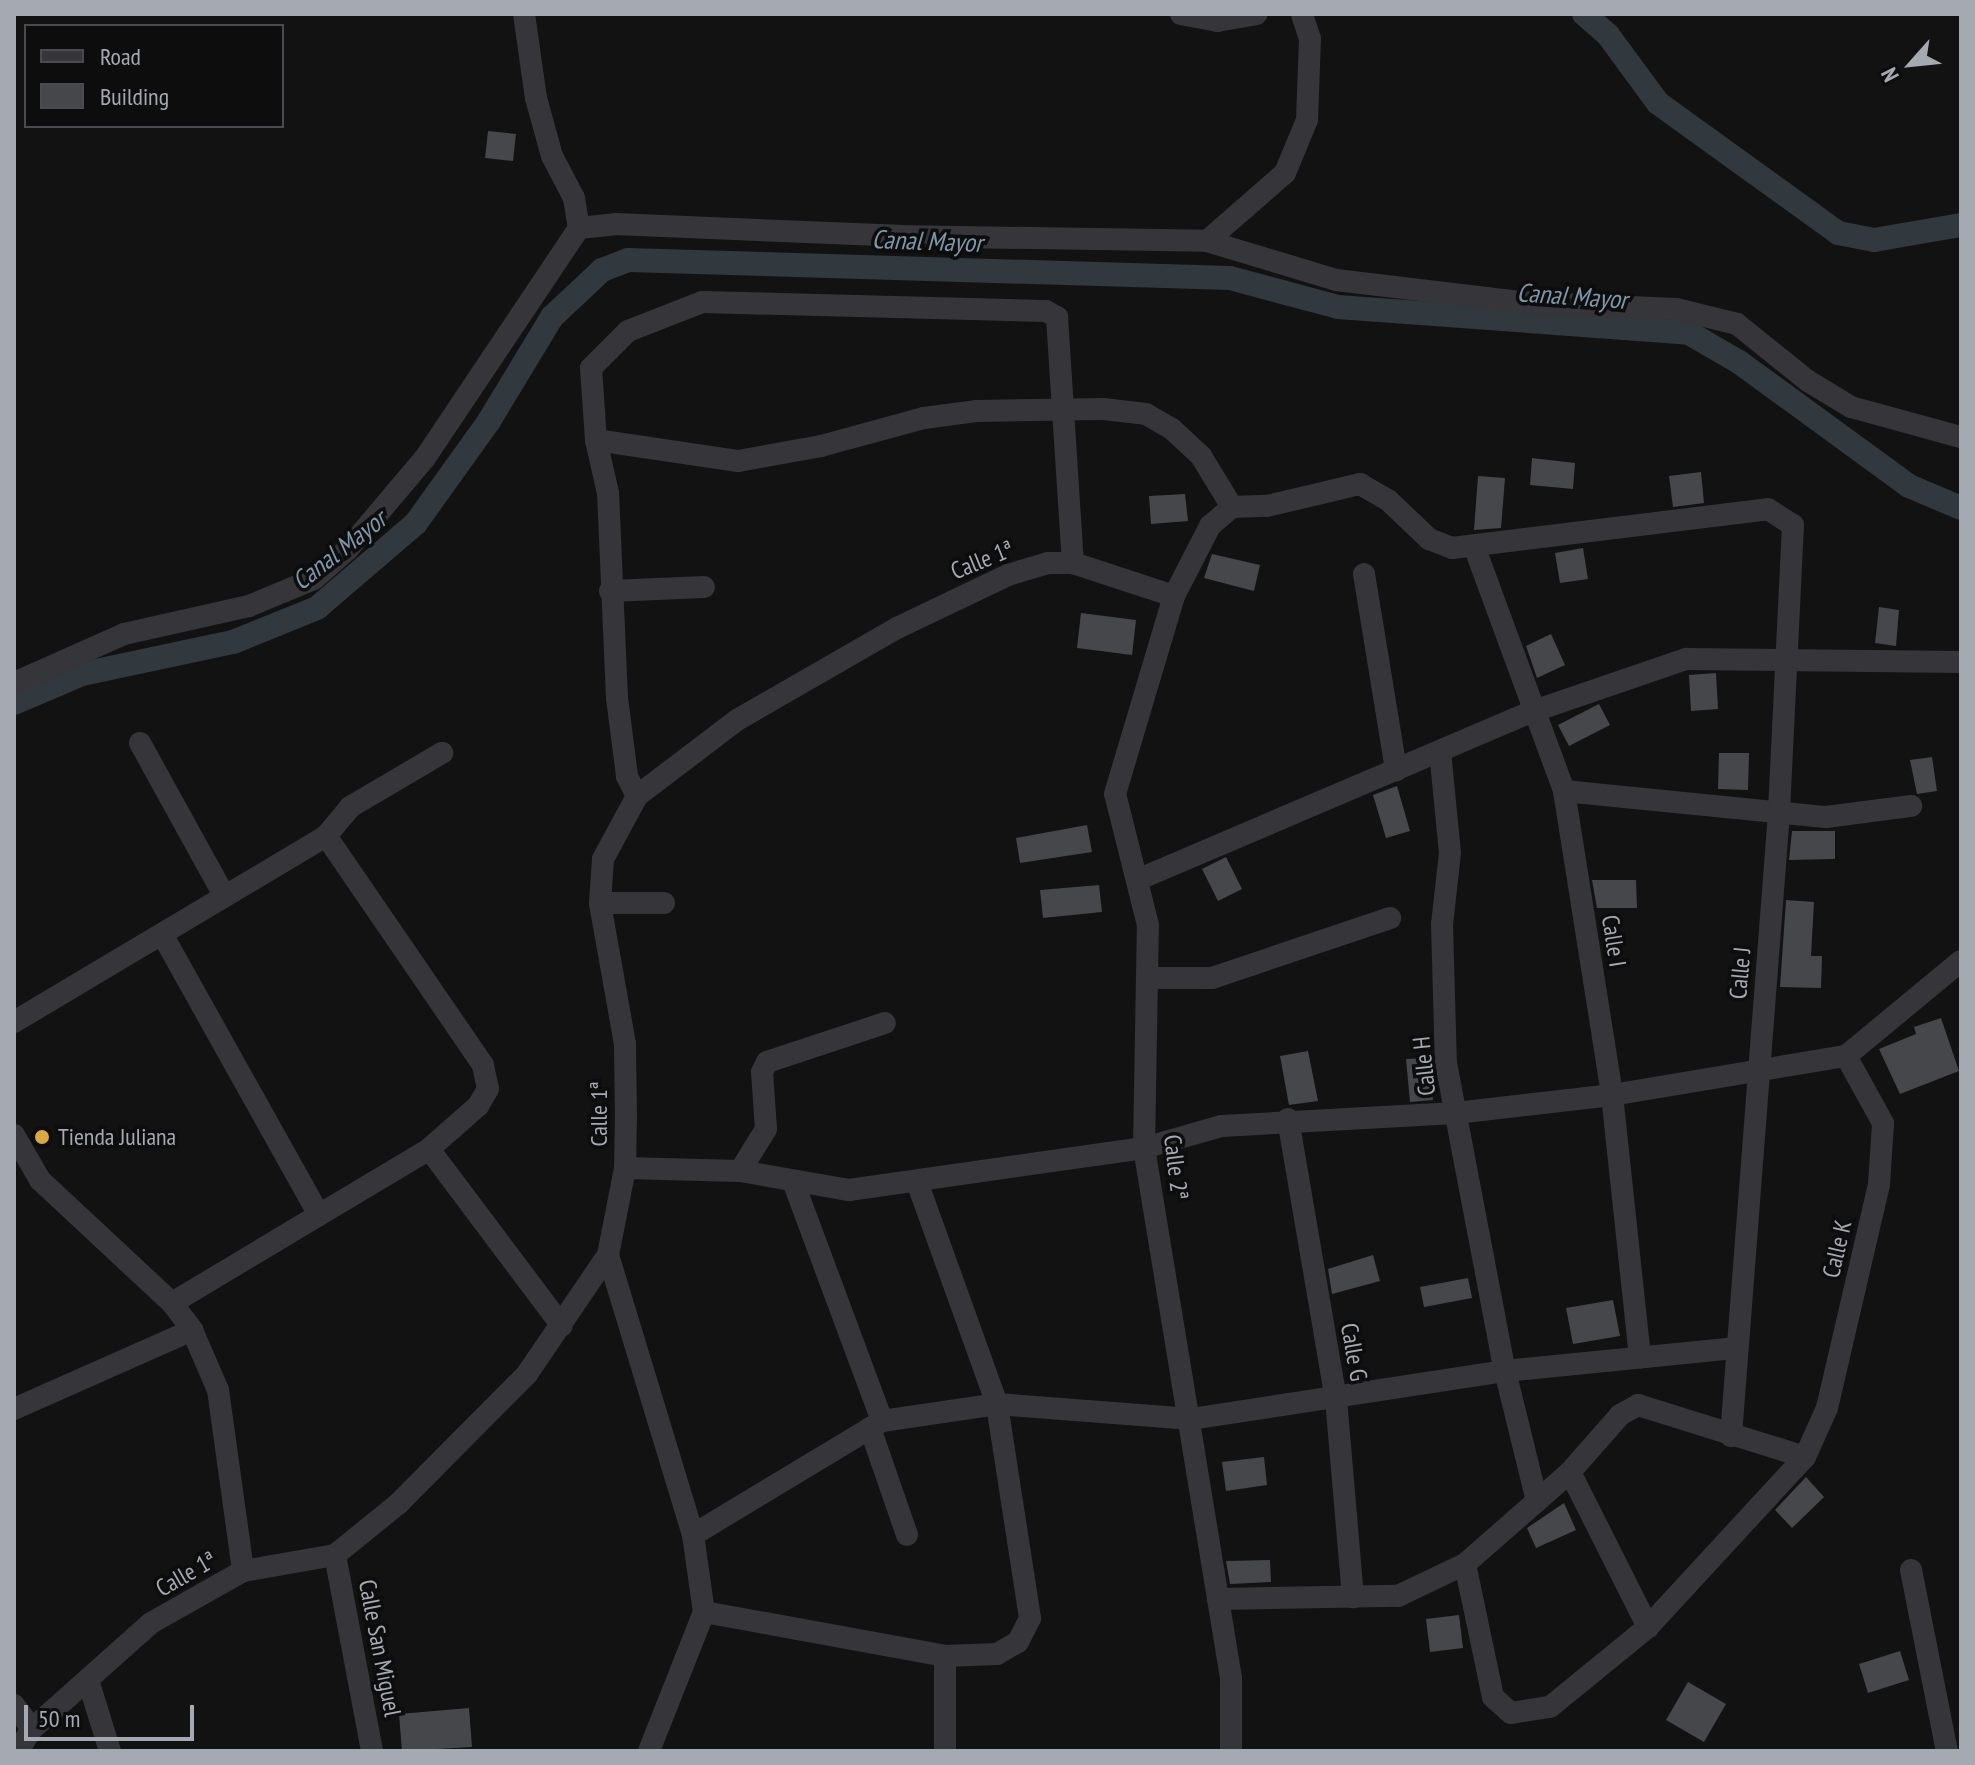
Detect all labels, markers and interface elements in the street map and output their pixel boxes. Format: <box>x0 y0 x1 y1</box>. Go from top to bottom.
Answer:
legend <box>24 24 284 128</box>
north arrow <box>1871 24 1951 104</box>
text: Road <box>100 41 141 72</box>
text: N <box>1874 63 1905 87</box>
text: Building <box>100 81 169 112</box>
water label: Canal Mayor <box>871 223 983 259</box>
water label: Canal Mayor <box>1516 277 1628 315</box>
water label: Canal Mayor <box>286 504 392 596</box>
street label: Calle 1ª <box>947 535 1017 585</box>
street label: Calle I <box>1596 913 1632 969</box>
street label: Calle J <box>1723 946 1757 1000</box>
street label: Calle H <box>1407 1035 1441 1097</box>
street label: Calle 1ª <box>585 1082 613 1146</box>
place label: Tienda Juliana <box>58 1123 176 1151</box>
marker: Tienda Juliana <box>33 1128 51 1146</box>
street label: Calle 2ª <box>1158 1133 1194 1201</box>
street label: Calle K <box>1816 1217 1858 1281</box>
street label: Calle G <box>1335 1321 1373 1383</box>
street label: Calle 1ª <box>151 1545 221 1603</box>
street label: Calle San Miguel <box>353 1577 407 1719</box>
scale bar <box>28 1689 198 1739</box>
text: 50 m <box>38 1703 80 1734</box>

